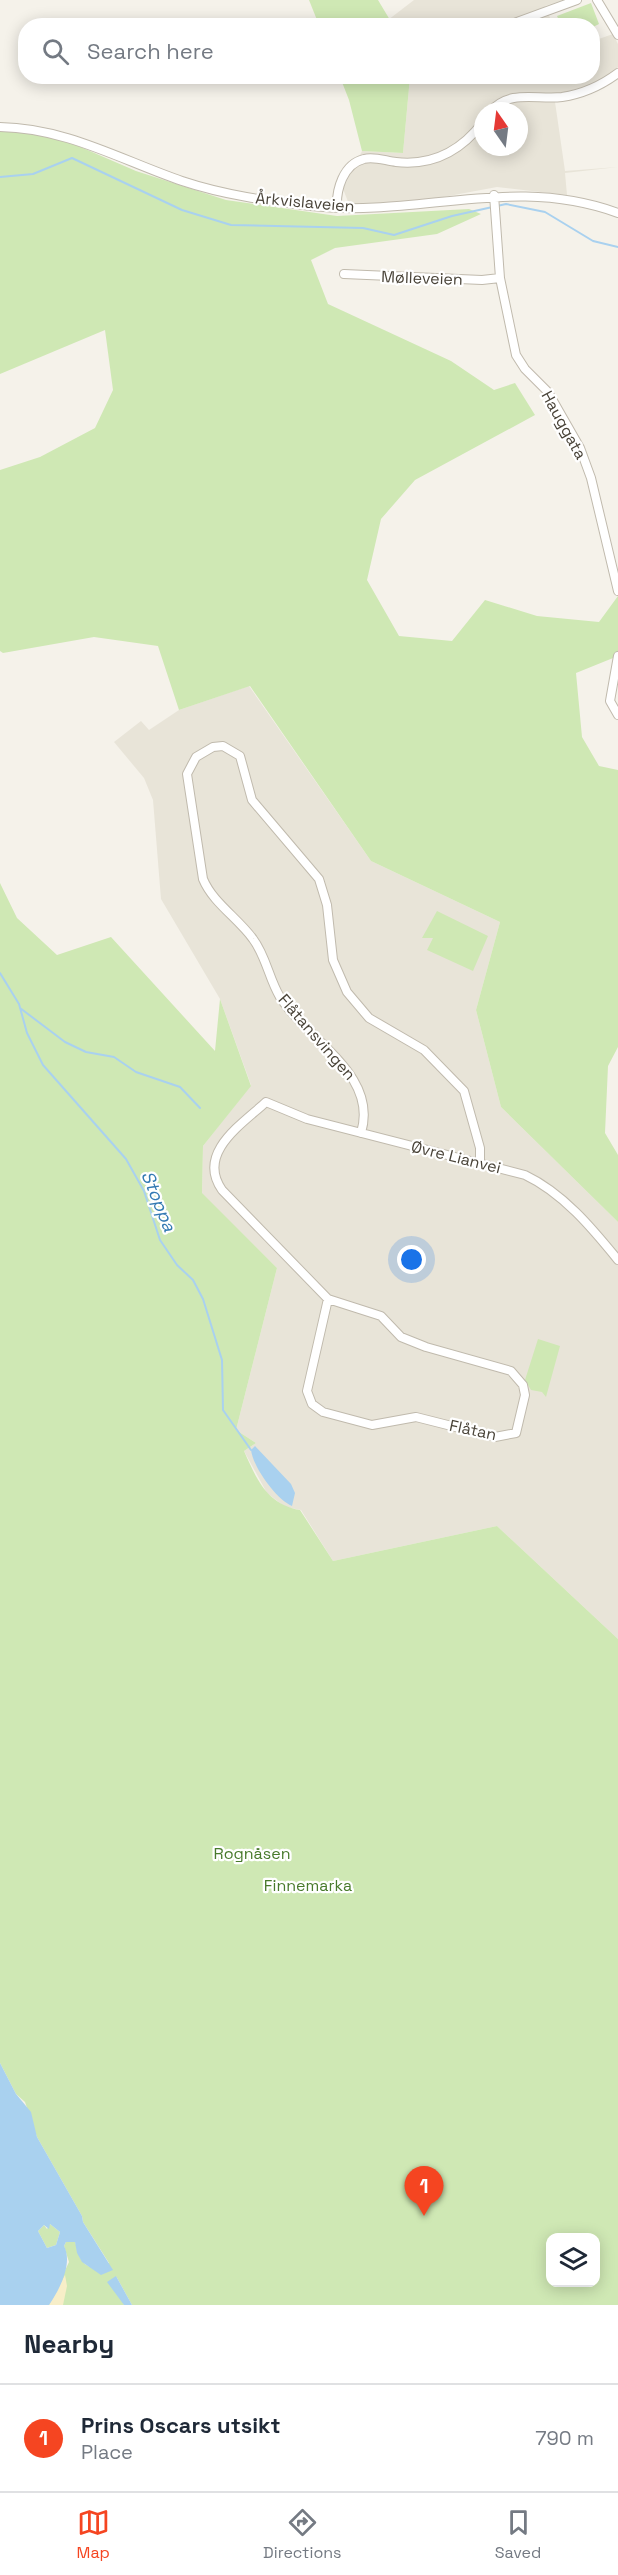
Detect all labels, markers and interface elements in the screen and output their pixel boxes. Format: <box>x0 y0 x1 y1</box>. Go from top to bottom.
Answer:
search box <box>18 18 600 84</box>
icon: search <box>39 35 72 68</box>
text: Search here <box>87 37 214 65</box>
north arrow <box>474 102 528 156</box>
street label: Årkvislaveien <box>255 187 355 217</box>
street label: Mølleveien <box>381 266 463 290</box>
street label: Hauggata <box>537 387 591 463</box>
street label: Flåtansvingen <box>274 989 360 1085</box>
street label: Øvre Lianvei <box>409 1136 503 1178</box>
water label: Stoppa <box>136 1167 182 1235</box>
your location <box>397 1245 426 1274</box>
street label: Flåtan <box>448 1415 498 1445</box>
park label: Rognåsen <box>214 1843 290 1864</box>
park label: Finnemarka <box>264 1875 352 1896</box>
pin: 1 <box>404 2166 444 2216</box>
map controls <box>546 2233 600 2287</box>
button: layers <box>546 2233 600 2287</box>
text: Nearby <box>24 2327 114 2361</box>
text: Prins Oscars utsikt <box>81 2411 281 2439</box>
text: 1 <box>39 2425 48 2451</box>
text: 790 m <box>535 2425 594 2451</box>
text: Place <box>81 2439 133 2465</box>
tab: Map <box>77 2506 110 2563</box>
tab: Directions <box>263 2506 342 2563</box>
tab: Saved <box>495 2506 541 2563</box>

